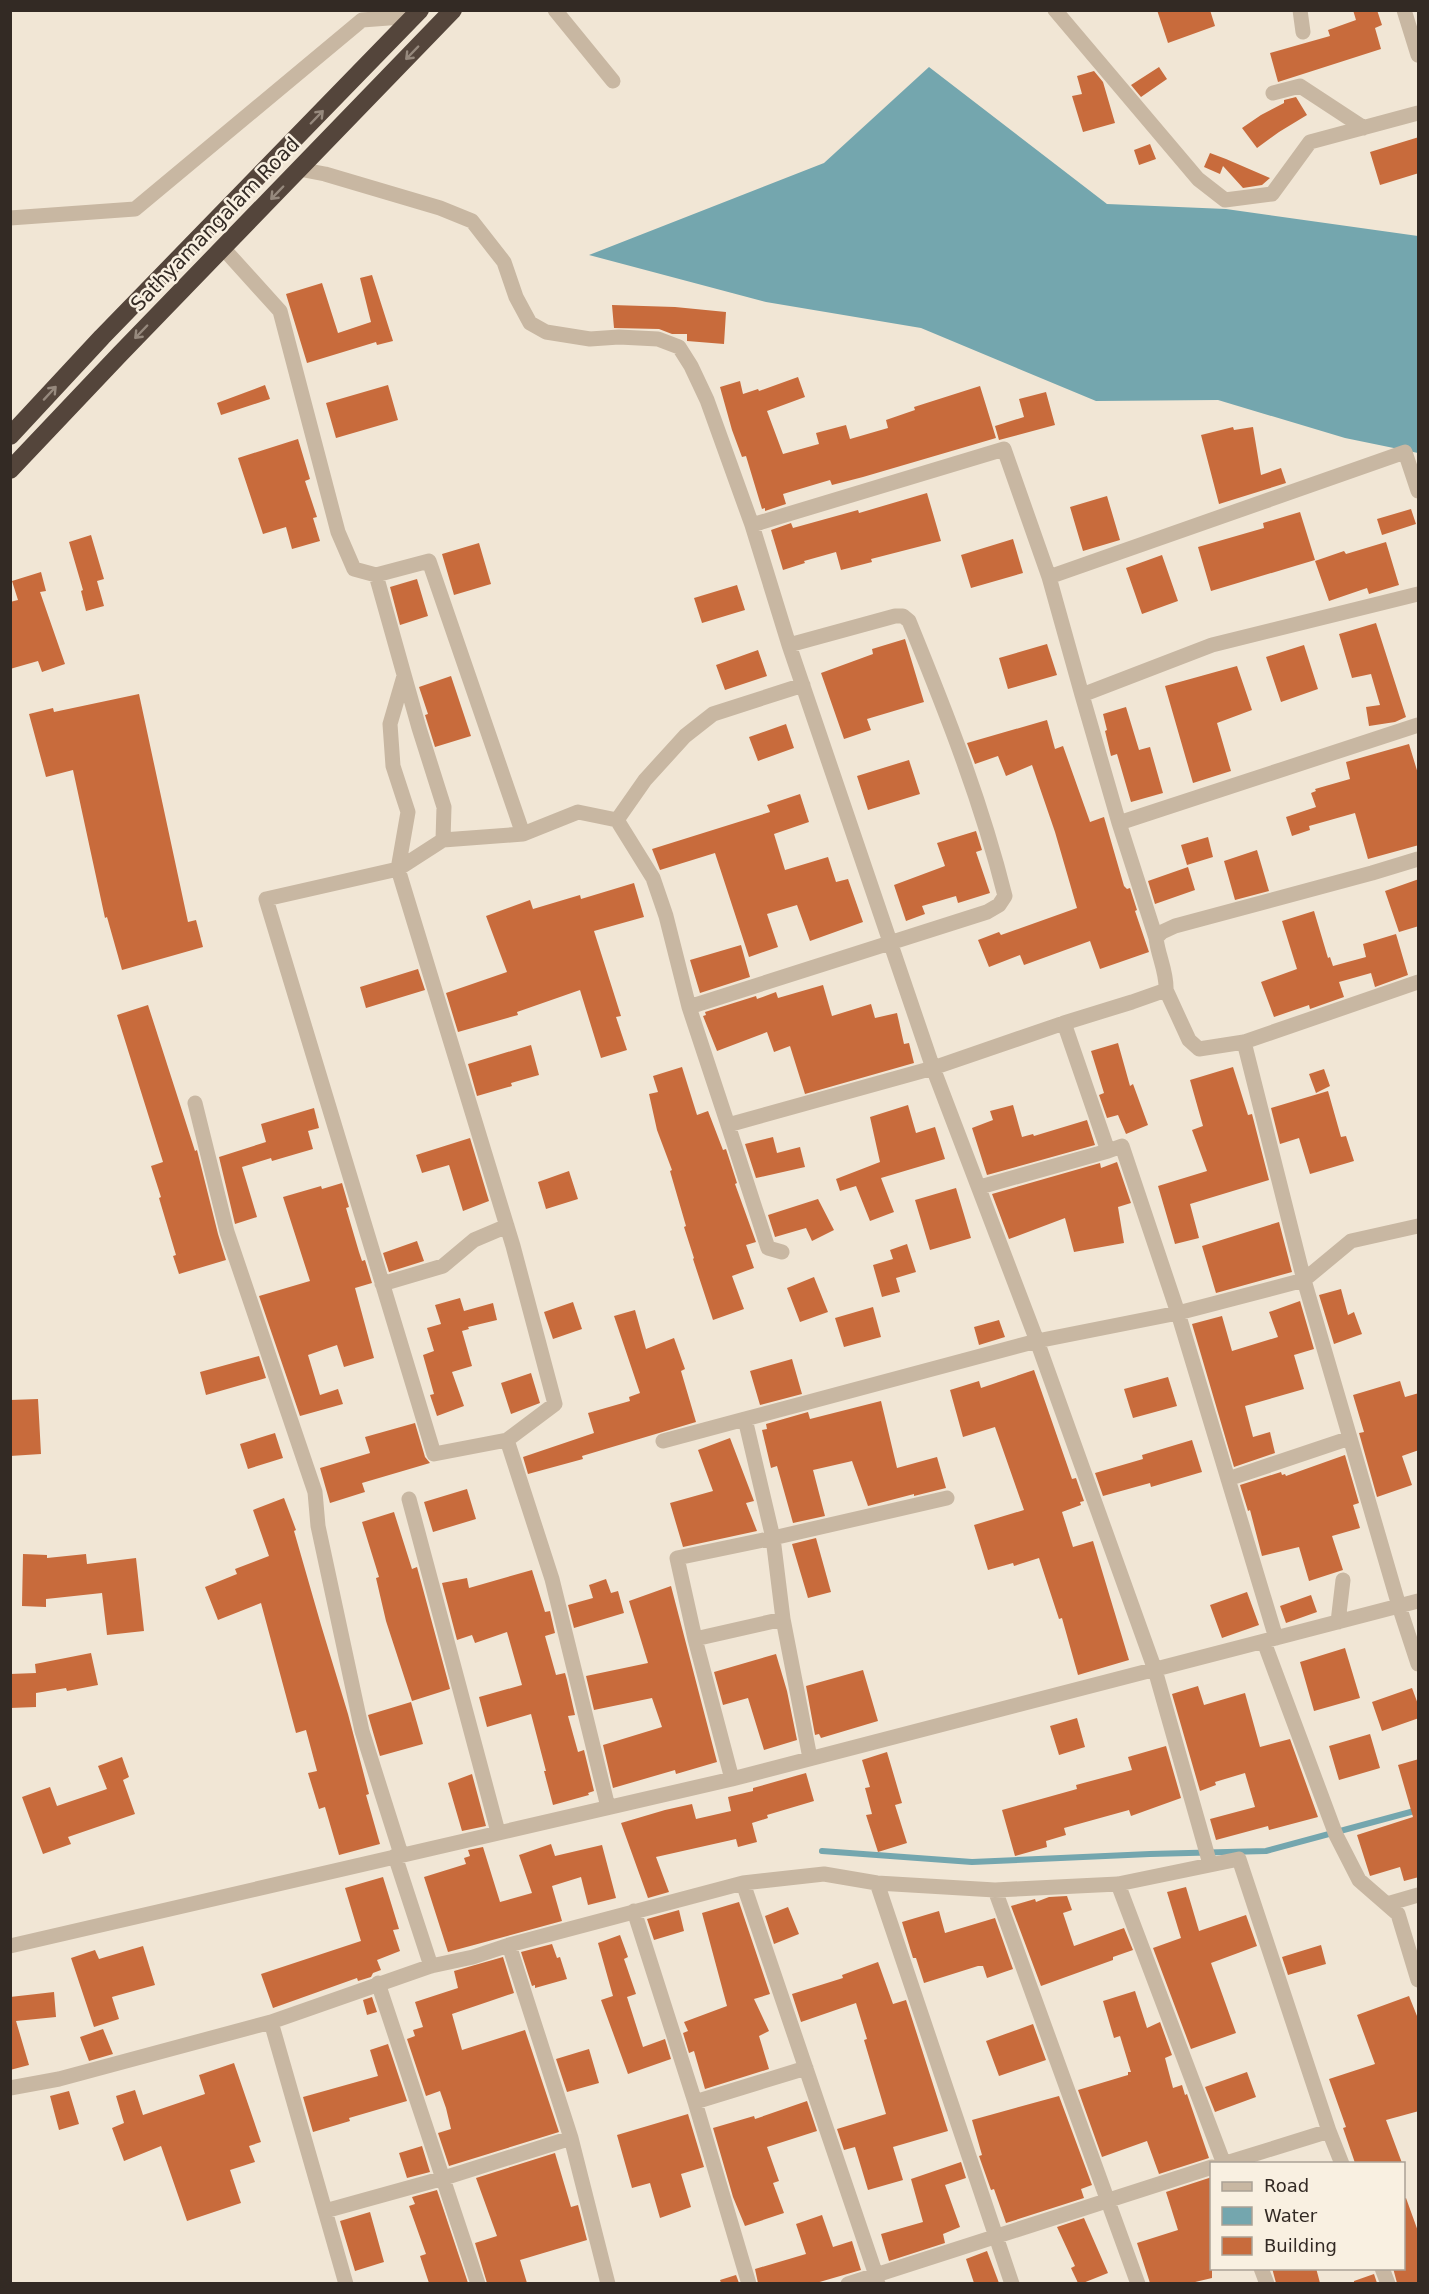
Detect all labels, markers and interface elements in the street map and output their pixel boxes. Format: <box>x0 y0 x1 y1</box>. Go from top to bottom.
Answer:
one-way arrow <box>405 45 420 60</box>
one-way arrow <box>310 109 325 124</box>
street label: Sathyamangalam Road <box>126 132 304 316</box>
one-way arrow <box>269 185 284 200</box>
one-way arrow <box>133 325 148 340</box>
one-way arrow <box>43 386 57 401</box>
legend <box>1210 2162 1405 2270</box>
text: Road <box>1264 2175 1309 2196</box>
text: Water <box>1264 2205 1318 2226</box>
text: Building <box>1264 2235 1337 2256</box>

